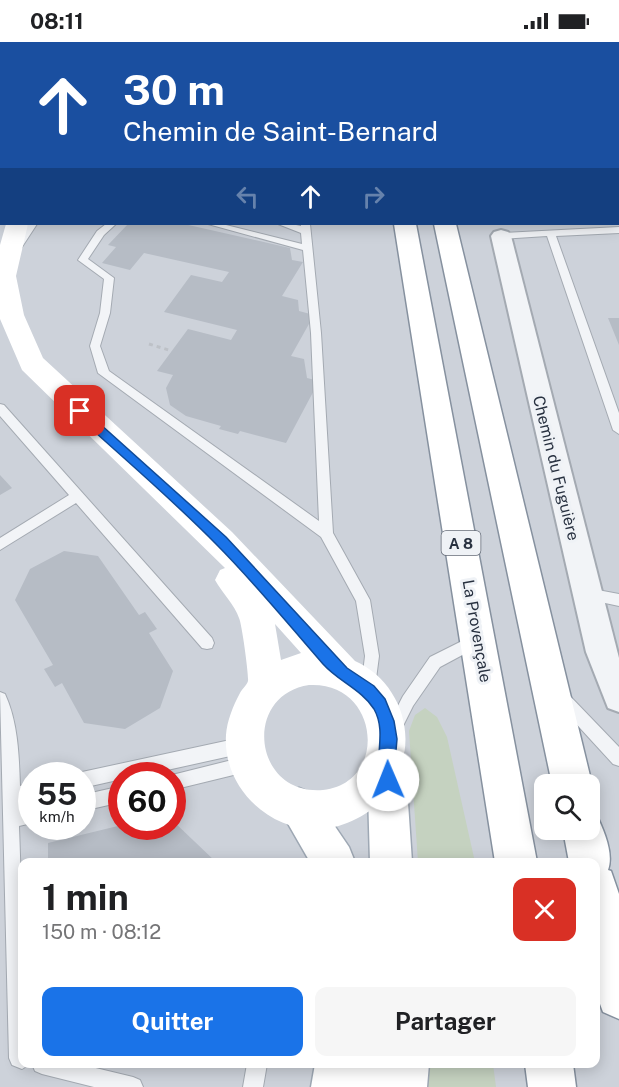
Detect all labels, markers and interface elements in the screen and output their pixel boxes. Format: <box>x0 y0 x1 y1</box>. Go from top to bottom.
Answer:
text: 08:11 <box>30 8 84 34</box>
text: 30 m <box>123 65 225 114</box>
icon: ahead <box>24 66 102 144</box>
text: Chemin de Saint-Bernard <box>123 115 438 147</box>
icon: left <box>231 180 264 213</box>
icon: ahead <box>294 180 327 213</box>
icon: right <box>357 180 390 213</box>
pin <box>54 385 105 436</box>
icon: arrive <box>63 394 96 427</box>
street label: Chemin du Fuguière <box>529 394 583 542</box>
road number: A 8 <box>442 531 480 555</box>
street label: La Provençale <box>459 578 495 684</box>
position arrow <box>356 748 420 812</box>
speed limit sign: 60 <box>108 762 186 840</box>
map controls <box>534 774 600 840</box>
button: search <box>534 774 600 840</box>
text: 55 <box>37 776 77 812</box>
text: km/h <box>39 808 75 825</box>
text: 1 min <box>42 876 129 918</box>
button: close <box>513 878 576 941</box>
text: 150 m · 08:12 <box>42 920 161 944</box>
button: Quitter <box>42 987 303 1056</box>
button: Partager <box>315 987 576 1056</box>

